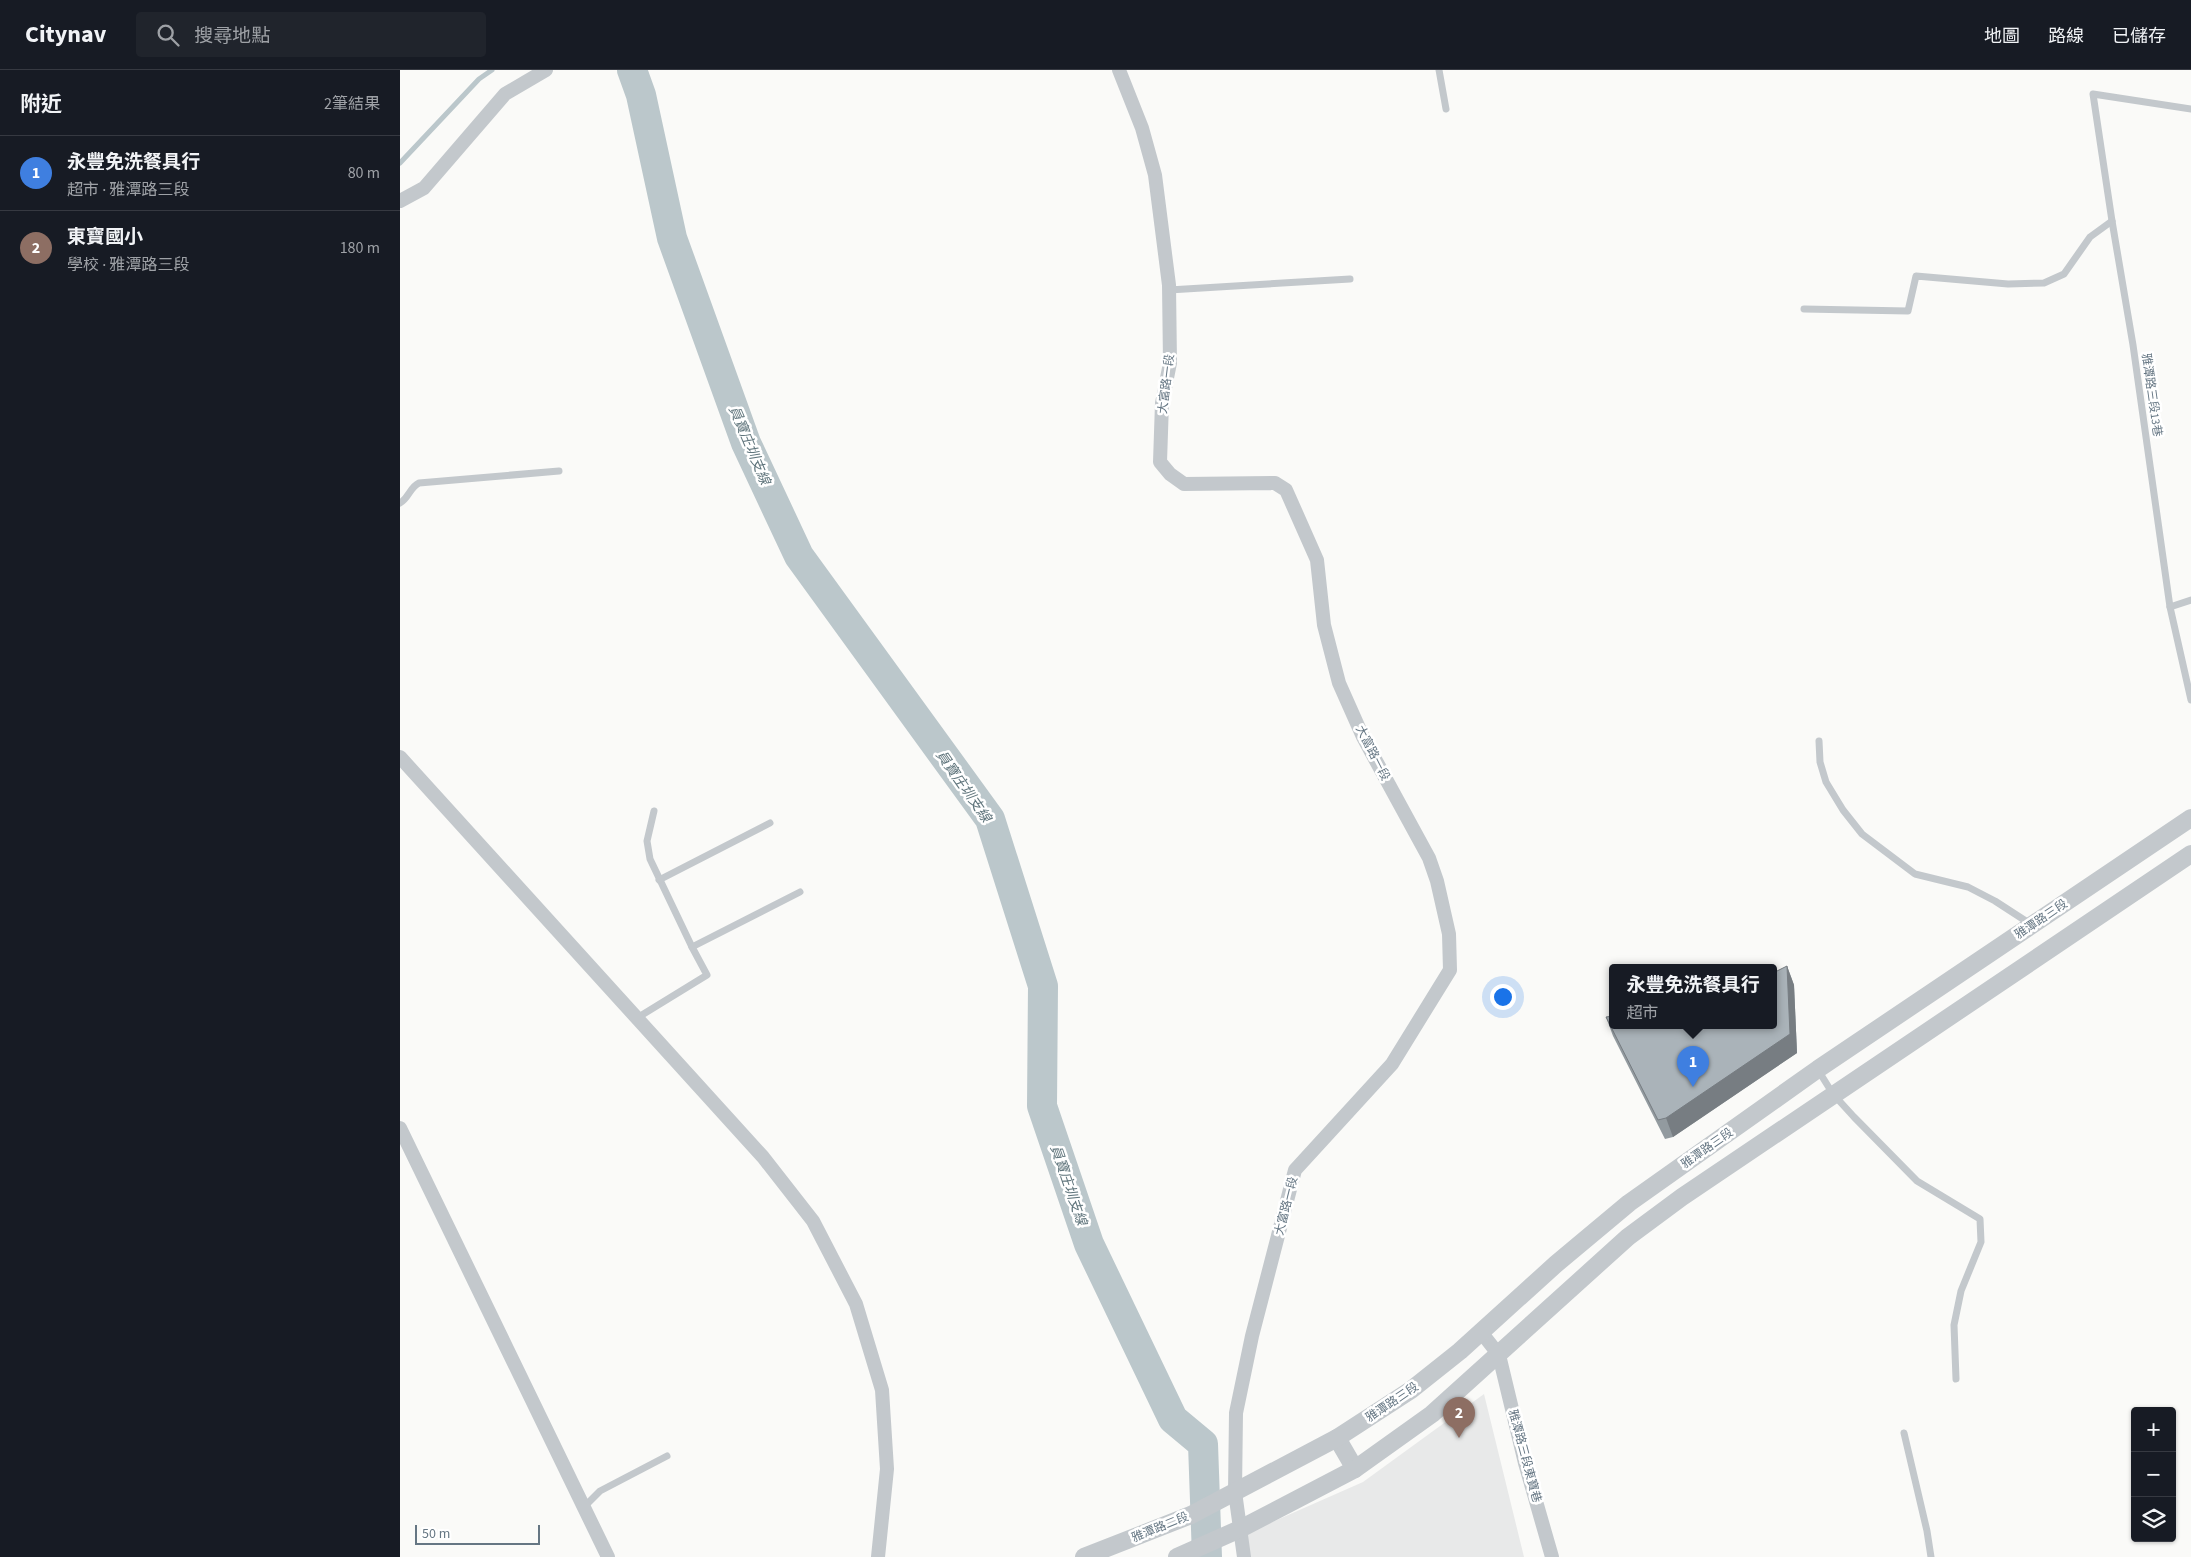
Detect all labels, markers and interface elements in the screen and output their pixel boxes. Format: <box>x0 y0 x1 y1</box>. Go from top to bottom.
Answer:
search box <box>136 12 486 57</box>
text: Citynav <box>25 17 106 52</box>
icon: search <box>154 21 182 49</box>
text: 搜尋地點 <box>194 23 270 50</box>
text: 地圖 <box>1984 24 2020 49</box>
text: 路線 <box>2048 24 2084 49</box>
text: 已儲存 <box>2112 24 2166 49</box>
text: 附近 <box>20 89 62 119</box>
text: 2筆結果 <box>324 93 380 115</box>
text: 永豐免洗餐具行 <box>67 149 200 176</box>
text: 1 <box>32 162 40 184</box>
text: 80 m <box>348 162 380 184</box>
text: 超市 · 雅潭路三段 <box>67 179 189 201</box>
text: 東寶國小 <box>67 224 143 251</box>
text: 2 <box>32 237 40 259</box>
text: 180 m <box>340 237 380 259</box>
text: 學校 · 雅潭路三段 <box>67 254 189 276</box>
street label: 雅潭路三段13巷 <box>2137 352 2166 438</box>
street label: 大富路一段 <box>1154 353 1179 415</box>
water label: 員寶庄圳支線 <box>723 403 775 490</box>
street label: 大富路一段 <box>1351 723 1394 784</box>
water label: 員寶庄圳支線 <box>931 746 997 828</box>
street label: 雅潭路三段 <box>2012 896 2071 943</box>
popup <box>1609 964 1777 1029</box>
text: 永豐免洗餐具行 <box>1626 972 1760 999</box>
your location <box>1490 984 1516 1010</box>
text: 超市 <box>1626 1002 1659 1024</box>
pin: 1 <box>1677 1046 1709 1087</box>
street label: 雅潭路三段 <box>1678 1124 1737 1173</box>
water label: 員寶庄圳支線 <box>1045 1142 1092 1230</box>
street label: 大富路一段 <box>1271 1175 1302 1237</box>
street label: 雅潭路三段 <box>1363 1379 1422 1426</box>
pin: 2 <box>1443 1397 1475 1438</box>
map controls <box>2131 1407 2176 1542</box>
button: + <box>2131 1407 2176 1452</box>
street label: 雅潭路三段東寶巷 <box>1504 1408 1545 1505</box>
button: − <box>2131 1452 2176 1497</box>
button: layers <box>2131 1497 2176 1542</box>
street label: 雅潭路二段 <box>1129 1508 1191 1547</box>
scale bar <box>415 1522 540 1545</box>
text: 50 m <box>422 1524 450 1544</box>

